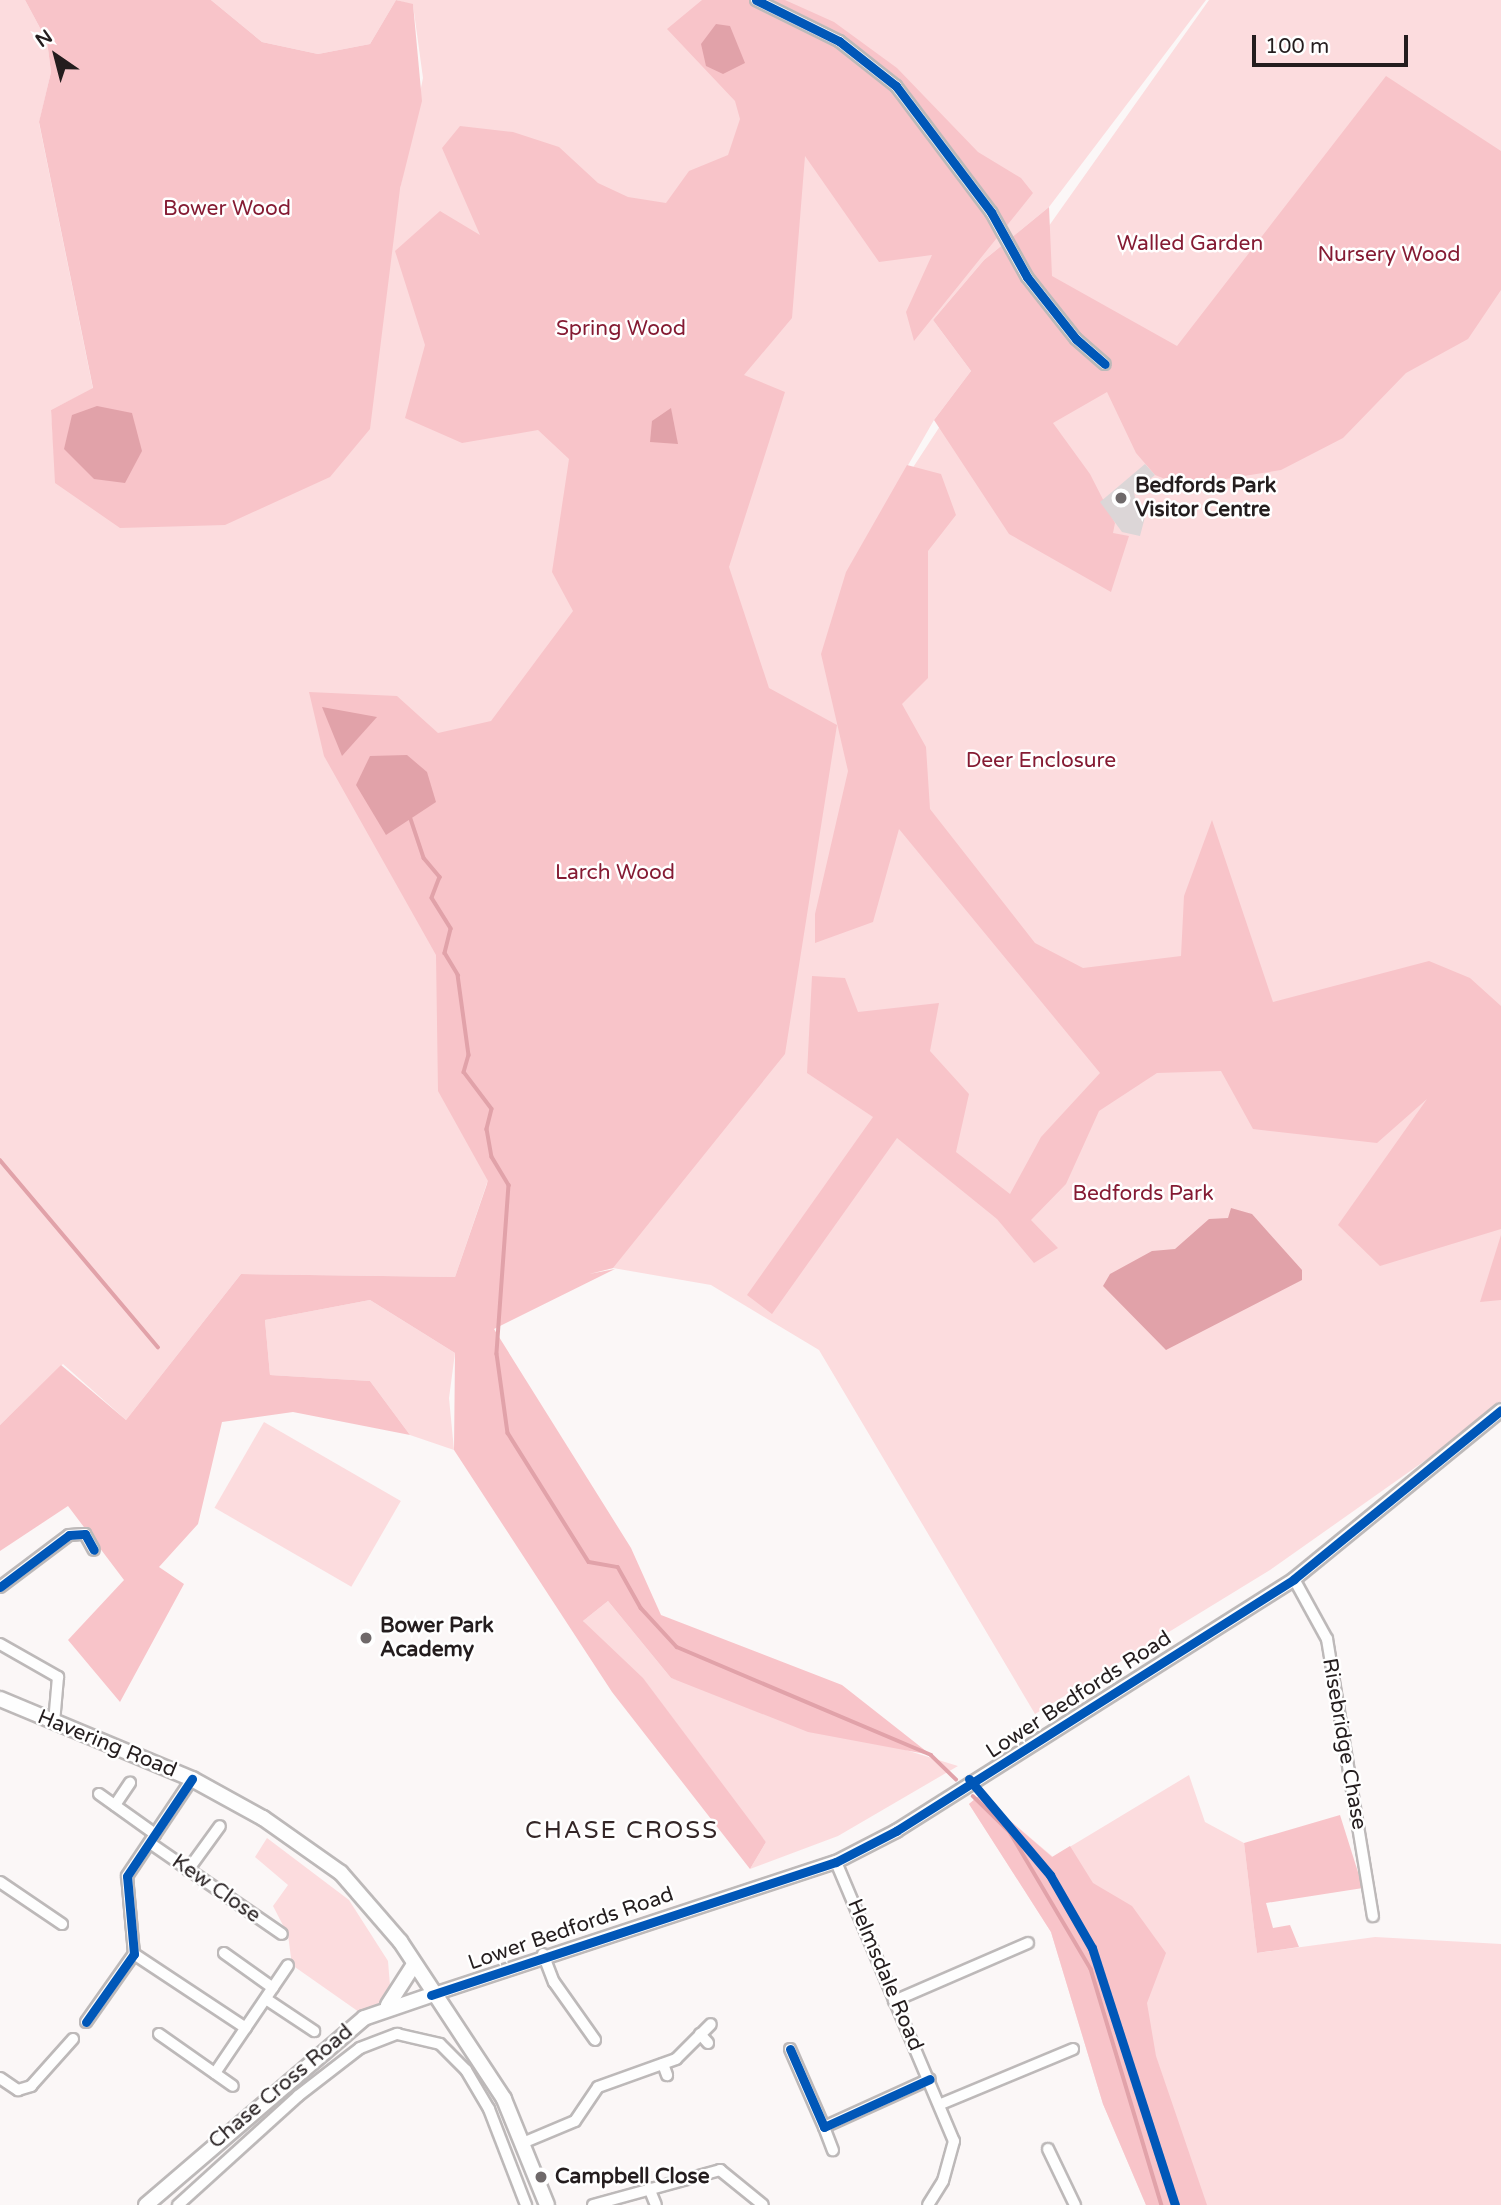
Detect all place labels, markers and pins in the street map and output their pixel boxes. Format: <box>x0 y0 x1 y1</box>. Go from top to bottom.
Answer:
place label: Bedfords Park Visitor Centre <box>1135 473 1276 523</box>
marker: Bedfords Park Visitor Centre <box>1113 490 1129 506</box>
place label: Bower Park Academy <box>380 1613 494 1663</box>
marker: Bower Park Academy <box>358 1630 374 1646</box>
place label: Campbell Close <box>555 2164 710 2190</box>
marker: Campbell Close <box>533 2169 549 2185</box>

